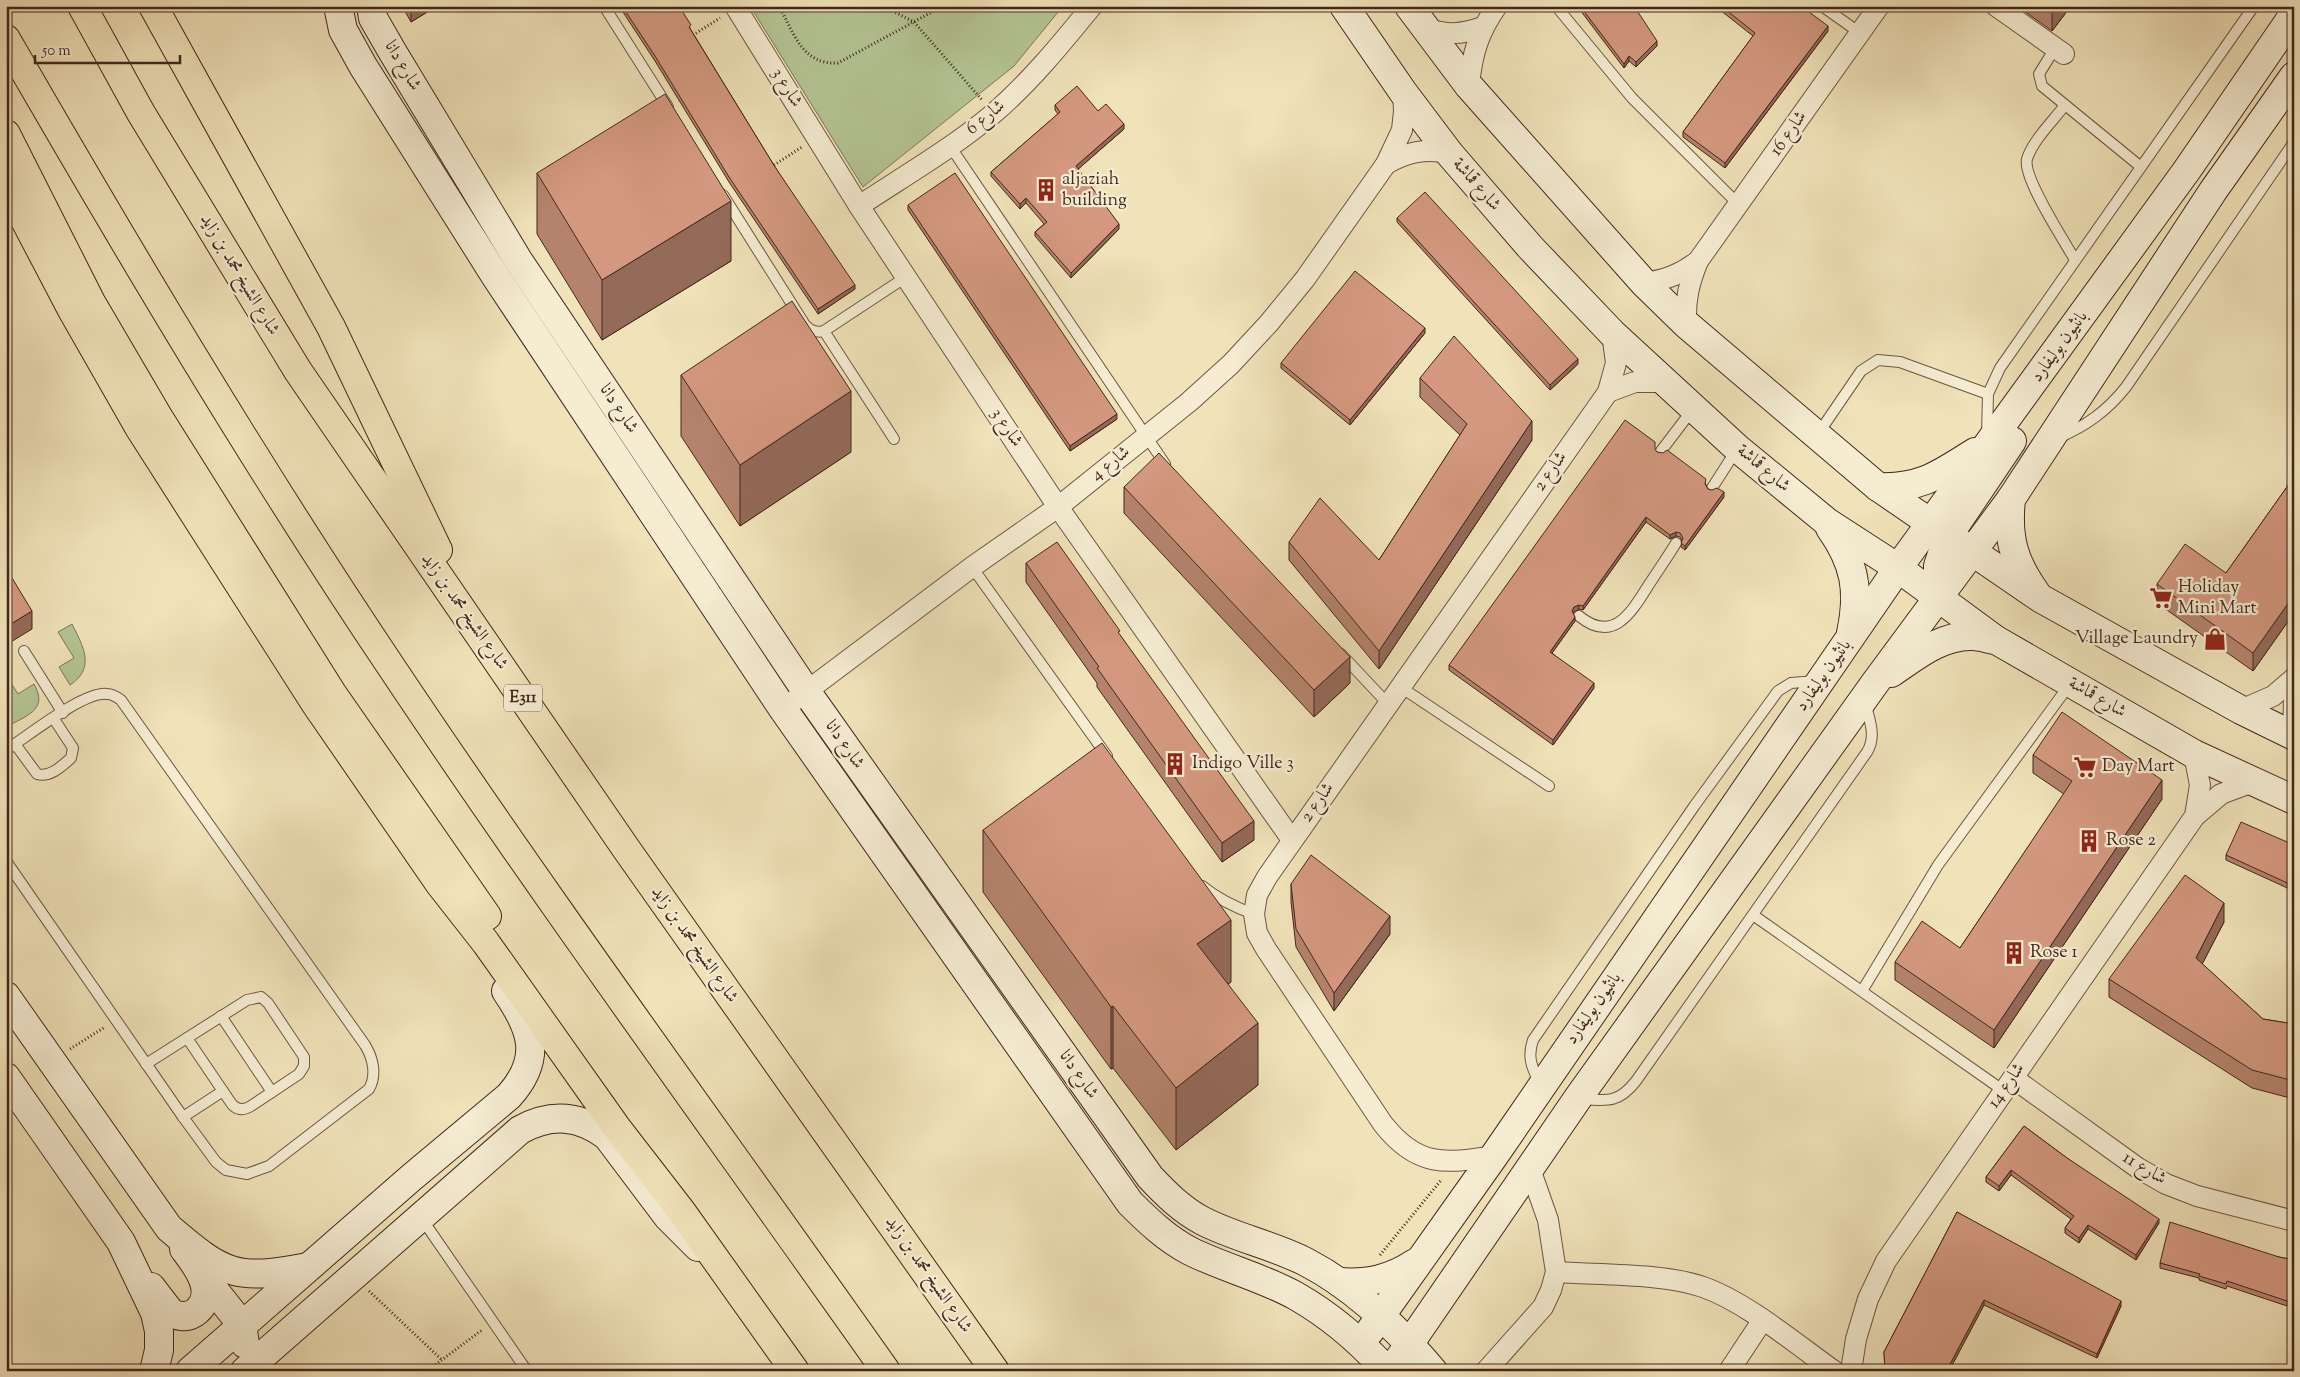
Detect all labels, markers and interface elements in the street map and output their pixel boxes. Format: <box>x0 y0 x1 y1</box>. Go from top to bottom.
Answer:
scale bar <box>35 32 180 64</box>
street label: شارع دانا <box>377 36 427 96</box>
text: 50 m <box>41 41 71 62</box>
street label: شارع 3 <box>764 63 808 113</box>
street label: شارع 6 <box>961 94 1011 142</box>
street label: شارع 16 <box>1764 106 1814 162</box>
street label: شارع قماشة <box>1445 153 1507 217</box>
place label: aljaziah building <box>1062 167 1127 214</box>
building icon: aljaziah building <box>1033 177 1059 203</box>
street label: شارع الشيخ محمد بن زايد <box>192 209 286 341</box>
street label: بانثيون بوليفارد <box>2025 306 2095 388</box>
street label: شارع دانا <box>592 379 644 439</box>
street label: شارع 3 <box>983 403 1029 453</box>
street label: شارع قماشة <box>1730 439 1796 499</box>
street label: شارع 4 <box>1086 440 1136 488</box>
street label: شارع 2 <box>1528 447 1574 497</box>
street label: شارع الشيخ محمد بن زايد <box>413 548 514 676</box>
place label: Holiday Mini Mart <box>2178 575 2257 622</box>
supermarket icon: Holiday Mini Mart <box>2148 585 2174 611</box>
place label: Village Laundry <box>2075 626 2198 652</box>
shop icon: Village Laundry <box>2202 626 2228 652</box>
street label: بانثيون بوليفارد <box>1790 634 1858 718</box>
street label: شارع قماشة <box>2063 671 2131 725</box>
road number: E311 <box>504 684 542 711</box>
street label: شارع دانا <box>818 715 870 775</box>
building icon: Indigo Ville 3 <box>1162 751 1188 777</box>
place label: Indigo Ville 3 <box>1192 751 1294 777</box>
supermarket icon: Day Mart <box>2072 754 2098 780</box>
place label: Day Mart <box>2102 754 2175 780</box>
street label: شارع 2 <box>1295 778 1341 828</box>
building icon: Rose 2 <box>2076 828 2102 854</box>
place label: Rose 2 <box>2106 828 2157 854</box>
street label: شارع الشيخ محمد بن زايد <box>643 881 744 1009</box>
building icon: Rose 1 <box>2001 940 2027 966</box>
place label: Rose 1 <box>2030 940 2078 966</box>
street label: بانثيون بوليفارد <box>1560 967 1628 1051</box>
street label: شارع دانا <box>1052 1045 1104 1105</box>
street label: شارع 14 <box>1982 1058 2032 1114</box>
street label: شارع 11 <box>2117 1146 2171 1192</box>
street label: شارع الشيخ محمد بن زايد <box>877 1211 978 1339</box>

